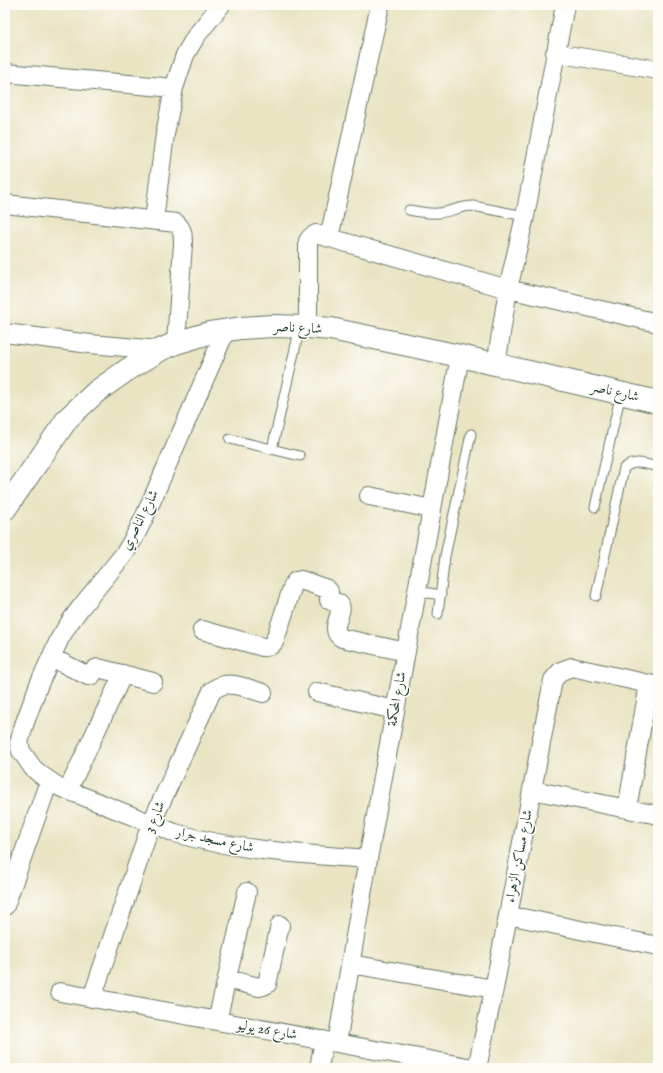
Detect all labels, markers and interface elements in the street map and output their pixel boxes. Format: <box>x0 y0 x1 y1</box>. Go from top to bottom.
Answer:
street label: شارع ناصر <box>271 318 323 340</box>
street label: شارع ناصر <box>587 377 641 408</box>
street label: شارع الناصري <box>117 487 165 554</box>
street label: شارع المحكمة <box>383 670 413 728</box>
street label: شارع 3 <box>141 798 171 836</box>
street label: شارع مساكن الزهراء <box>501 808 539 904</box>
street label: شارع مسجد جرار <box>172 823 255 859</box>
street label: شارع 26 يوليو <box>233 1015 299 1046</box>

